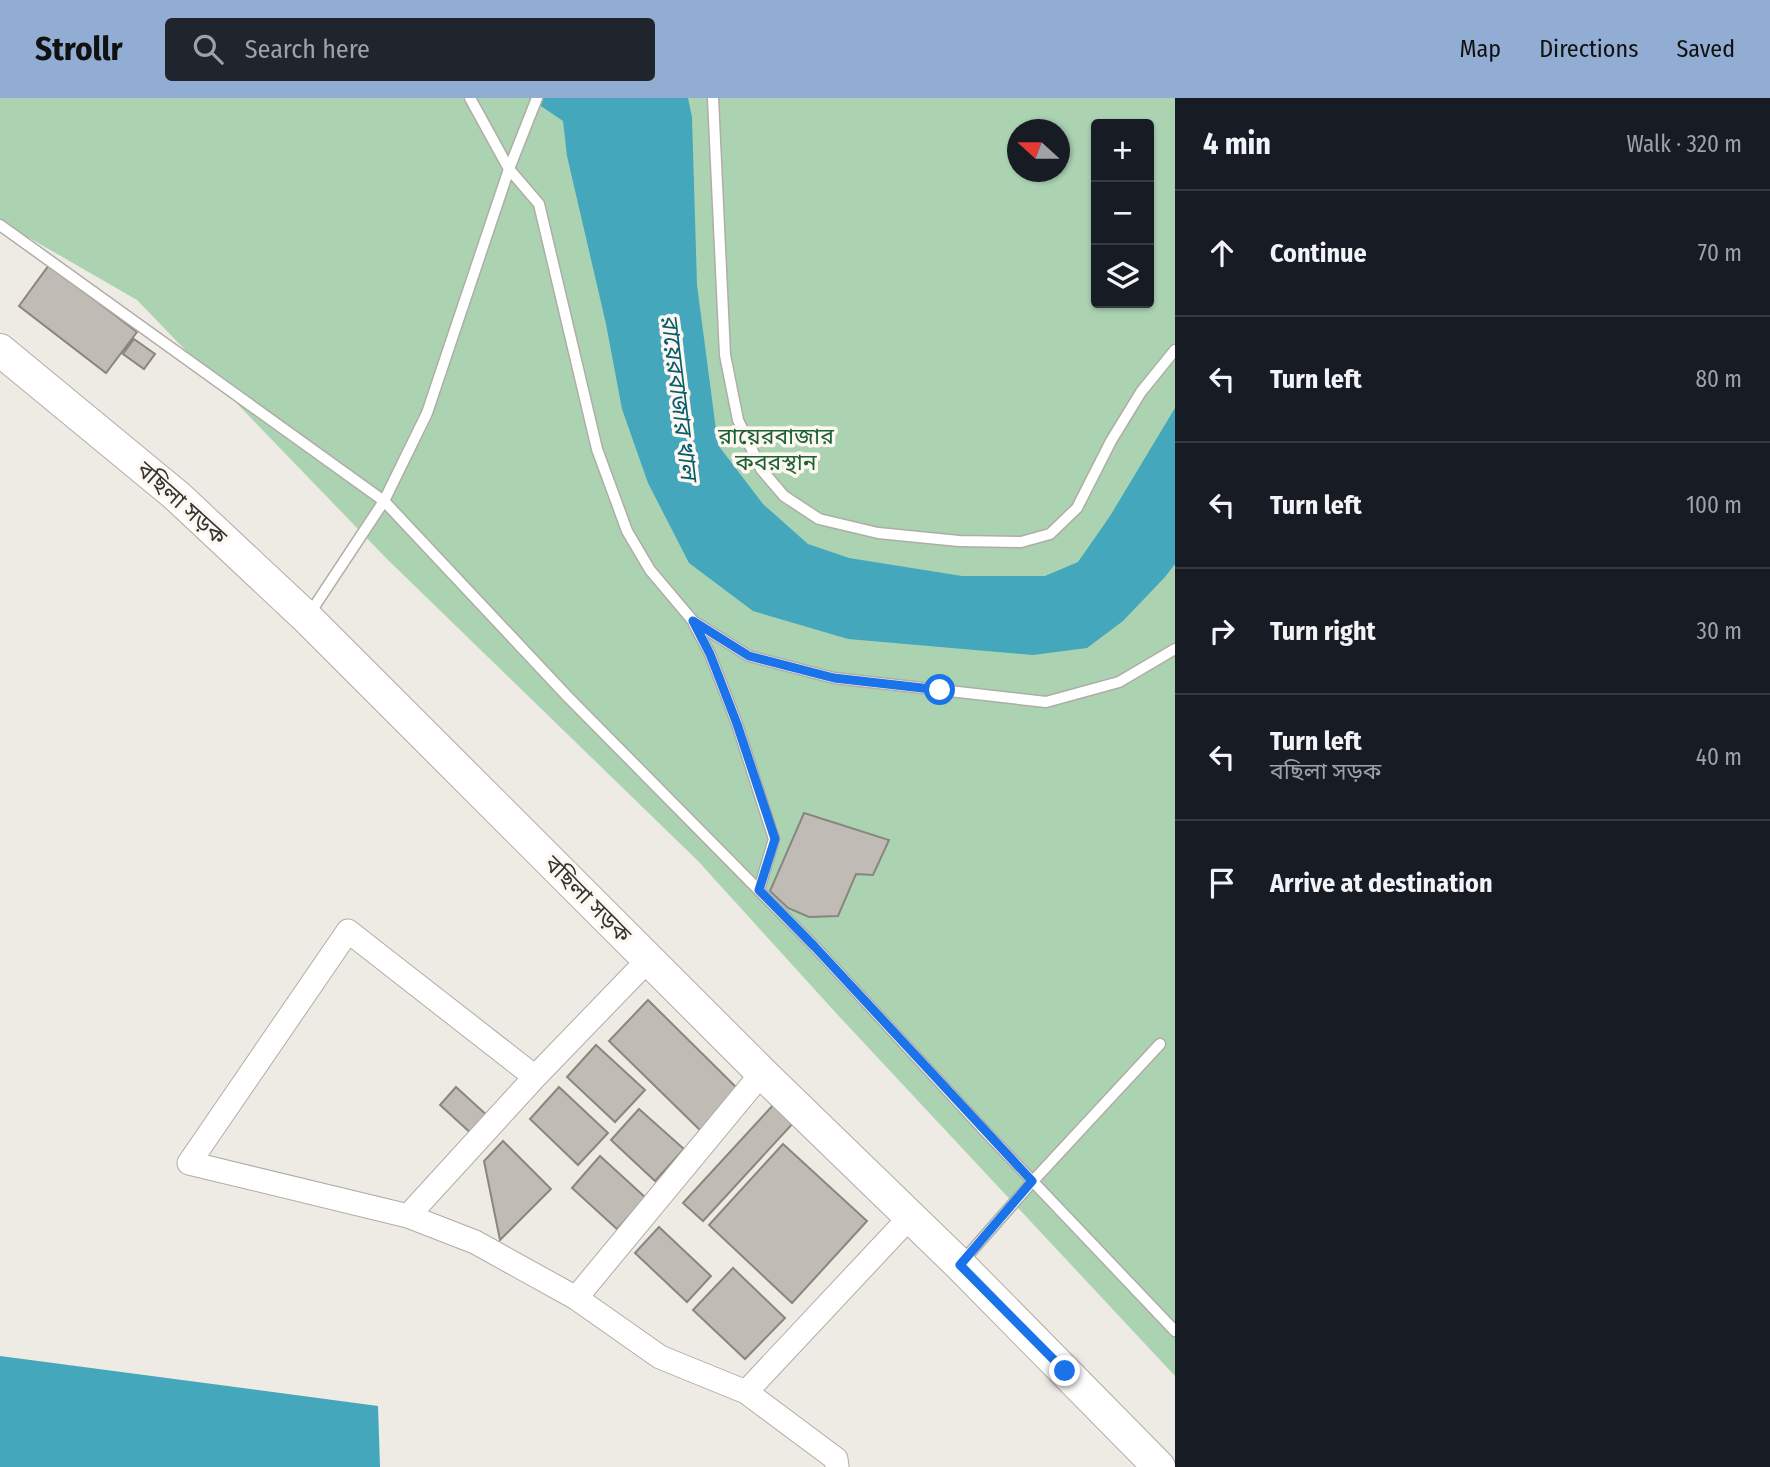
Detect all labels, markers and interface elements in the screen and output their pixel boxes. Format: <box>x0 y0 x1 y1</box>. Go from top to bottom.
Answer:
search box <box>165 18 655 81</box>
text: Strollr <box>35 29 123 69</box>
icon: search <box>189 30 227 68</box>
text: Search here <box>245 34 370 65</box>
text: Map <box>1460 35 1501 63</box>
text: Directions <box>1539 35 1638 63</box>
text: Saved <box>1676 35 1735 63</box>
north arrow <box>1007 119 1070 182</box>
map controls <box>1091 119 1154 308</box>
button: + <box>1091 119 1154 182</box>
text: 4 min <box>1203 126 1271 162</box>
text: Walk · 320 m <box>1627 130 1742 158</box>
button: − <box>1091 182 1154 245</box>
icon: ahead <box>1203 234 1241 272</box>
text: Continue <box>1270 238 1367 269</box>
text: 70 m <box>1698 239 1742 267</box>
button: layers <box>1091 245 1154 308</box>
water label: রায়েরবাজার খাল <box>655 313 704 486</box>
icon: left <box>1203 360 1241 398</box>
text: Turn left <box>1270 364 1362 395</box>
text: 80 m <box>1695 365 1742 393</box>
park label: রায়েরবাজার কবরস্থান <box>717 422 834 476</box>
street label: বছিলা সড়ক <box>130 455 233 551</box>
icon: left <box>1203 486 1241 524</box>
text: Turn left <box>1270 490 1362 521</box>
text: 100 m <box>1686 491 1742 519</box>
icon: right <box>1203 612 1241 650</box>
text: Turn right <box>1270 616 1376 647</box>
text: 30 m <box>1697 617 1742 645</box>
route start <box>924 674 955 705</box>
text: Turn left <box>1270 726 1362 757</box>
icon: left <box>1203 738 1241 776</box>
text: 40 m <box>1696 743 1742 771</box>
text: বছিলা সড়ক <box>1270 757 1381 785</box>
street label: বছিলা সড়ক <box>538 849 638 949</box>
icon: arrive <box>1203 864 1241 902</box>
text: Arrive at destination <box>1270 868 1493 899</box>
route end <box>1049 1355 1080 1386</box>

